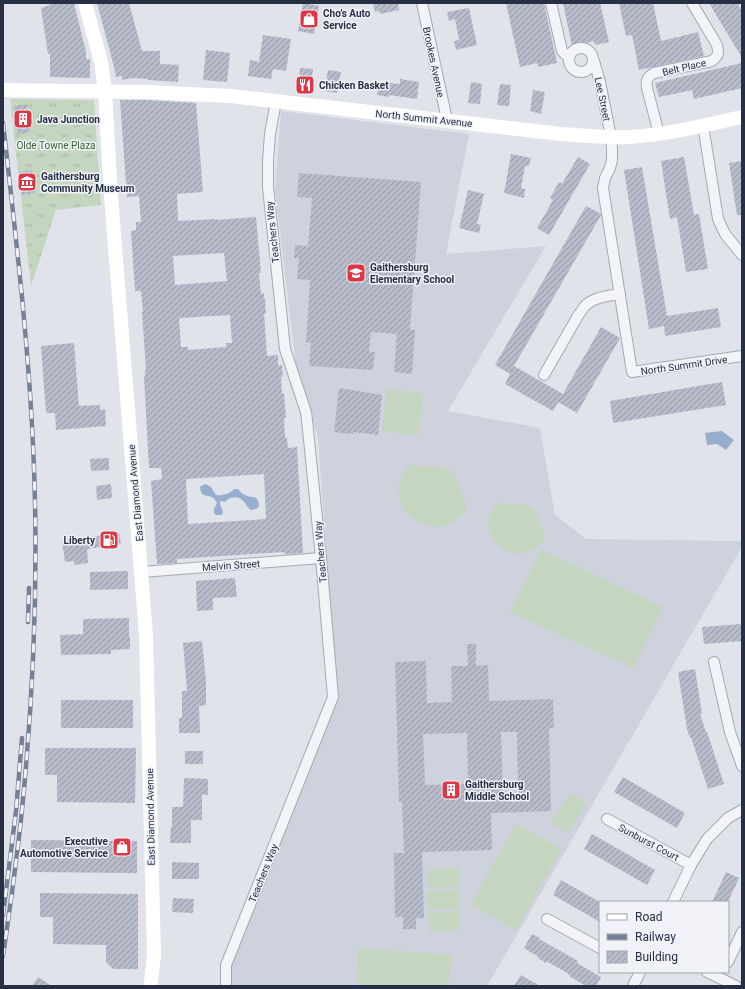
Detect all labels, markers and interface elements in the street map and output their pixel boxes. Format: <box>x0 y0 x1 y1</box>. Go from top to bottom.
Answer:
shop icon: Cho’s Auto Service <box>298 8 320 30</box>
place label: Cho’s Auto Service <box>323 8 371 31</box>
street label: Brookes Avenue <box>421 26 446 98</box>
street label: Belt Place <box>661 57 707 78</box>
restaurant icon: Chicken Basket <box>294 74 316 96</box>
street label: Lee Street <box>592 76 613 122</box>
place label: Chicken Basket <box>319 80 389 91</box>
building icon: Java Junction <box>12 108 34 130</box>
street label: North Summit Avenue <box>375 108 473 129</box>
place label: Java Junction <box>37 114 100 125</box>
park label: Olde Towne Plaza <box>16 140 96 151</box>
museum icon: Gaithersburg Community Museum <box>16 171 38 193</box>
place label: Gaithersburg Community Museum <box>41 171 135 194</box>
street label: Teachers Way <box>264 200 281 263</box>
school or university icon: Gaithersburg Elementary School <box>345 262 367 284</box>
place label: Gaithersburg Elementary School <box>370 262 455 285</box>
street label: North Summit Drive <box>640 354 728 377</box>
street label: East Diamond Avenue <box>126 444 145 542</box>
street label: Teachers Way <box>312 520 329 583</box>
fuel station icon: Liberty <box>98 529 120 551</box>
place label: Liberty <box>64 535 96 546</box>
street label: Melvin Street <box>202 558 260 573</box>
street label: East Diamond Avenue <box>144 768 157 866</box>
building icon: Gaithersburg Middle School <box>440 779 462 801</box>
place label: Gaithersburg Middle School <box>465 779 529 802</box>
street label: Sunburst Court <box>617 822 681 863</box>
place label: Executive Automotive Service <box>20 836 109 859</box>
shop icon: Executive Automotive Service <box>111 836 133 858</box>
street label: Teachers Way <box>247 842 280 904</box>
legend <box>599 901 729 973</box>
text: Road <box>635 910 663 924</box>
text: Railway <box>635 930 676 944</box>
text: Building <box>635 950 678 964</box>

